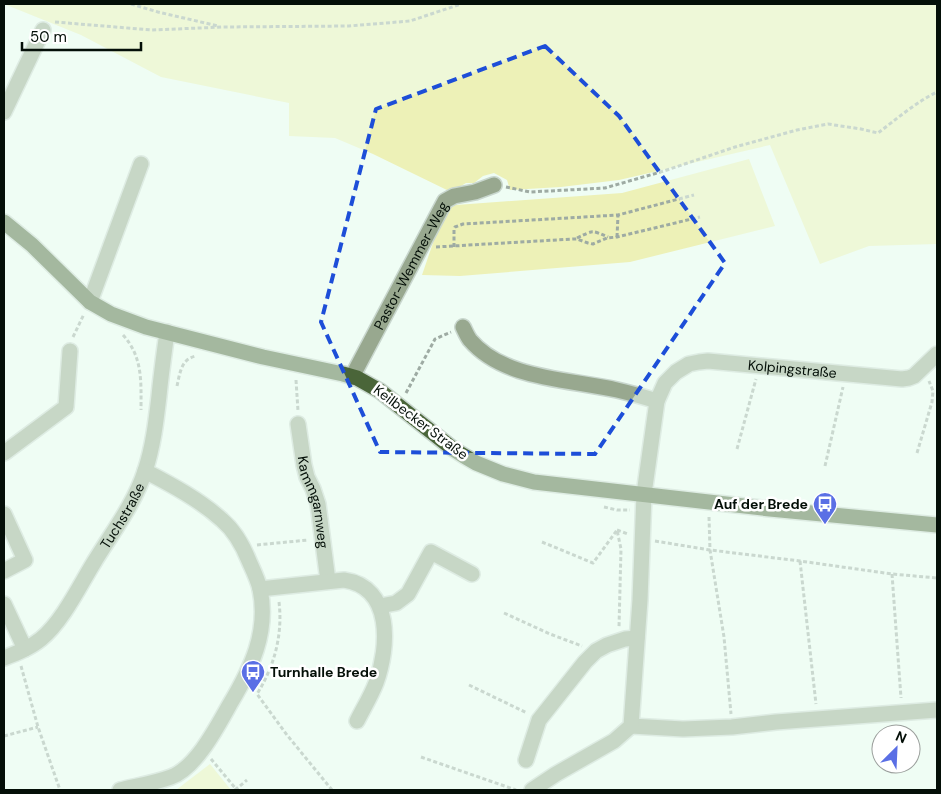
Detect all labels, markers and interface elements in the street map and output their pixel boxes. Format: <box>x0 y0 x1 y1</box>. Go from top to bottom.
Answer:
scale bar <box>22 20 141 52</box>
text: 50 m <box>30 27 67 47</box>
street label: Pastor-Wemmer-Weg <box>370 198 452 333</box>
street label: Kolpingstraße <box>747 356 838 382</box>
street label: Keilbecker Straße <box>370 381 472 463</box>
street label: Kammgarnweg <box>294 455 333 550</box>
street label: Tuchstraße <box>96 480 149 552</box>
bus stop icon: Auf der Brede <box>812 491 838 525</box>
place label: Auf der Brede <box>714 495 808 513</box>
bus stop icon: Turnhalle Brede <box>240 659 266 693</box>
place label: Turnhalle Brede <box>270 663 377 681</box>
north arrow <box>871 724 921 774</box>
text: N <box>893 727 910 747</box>

